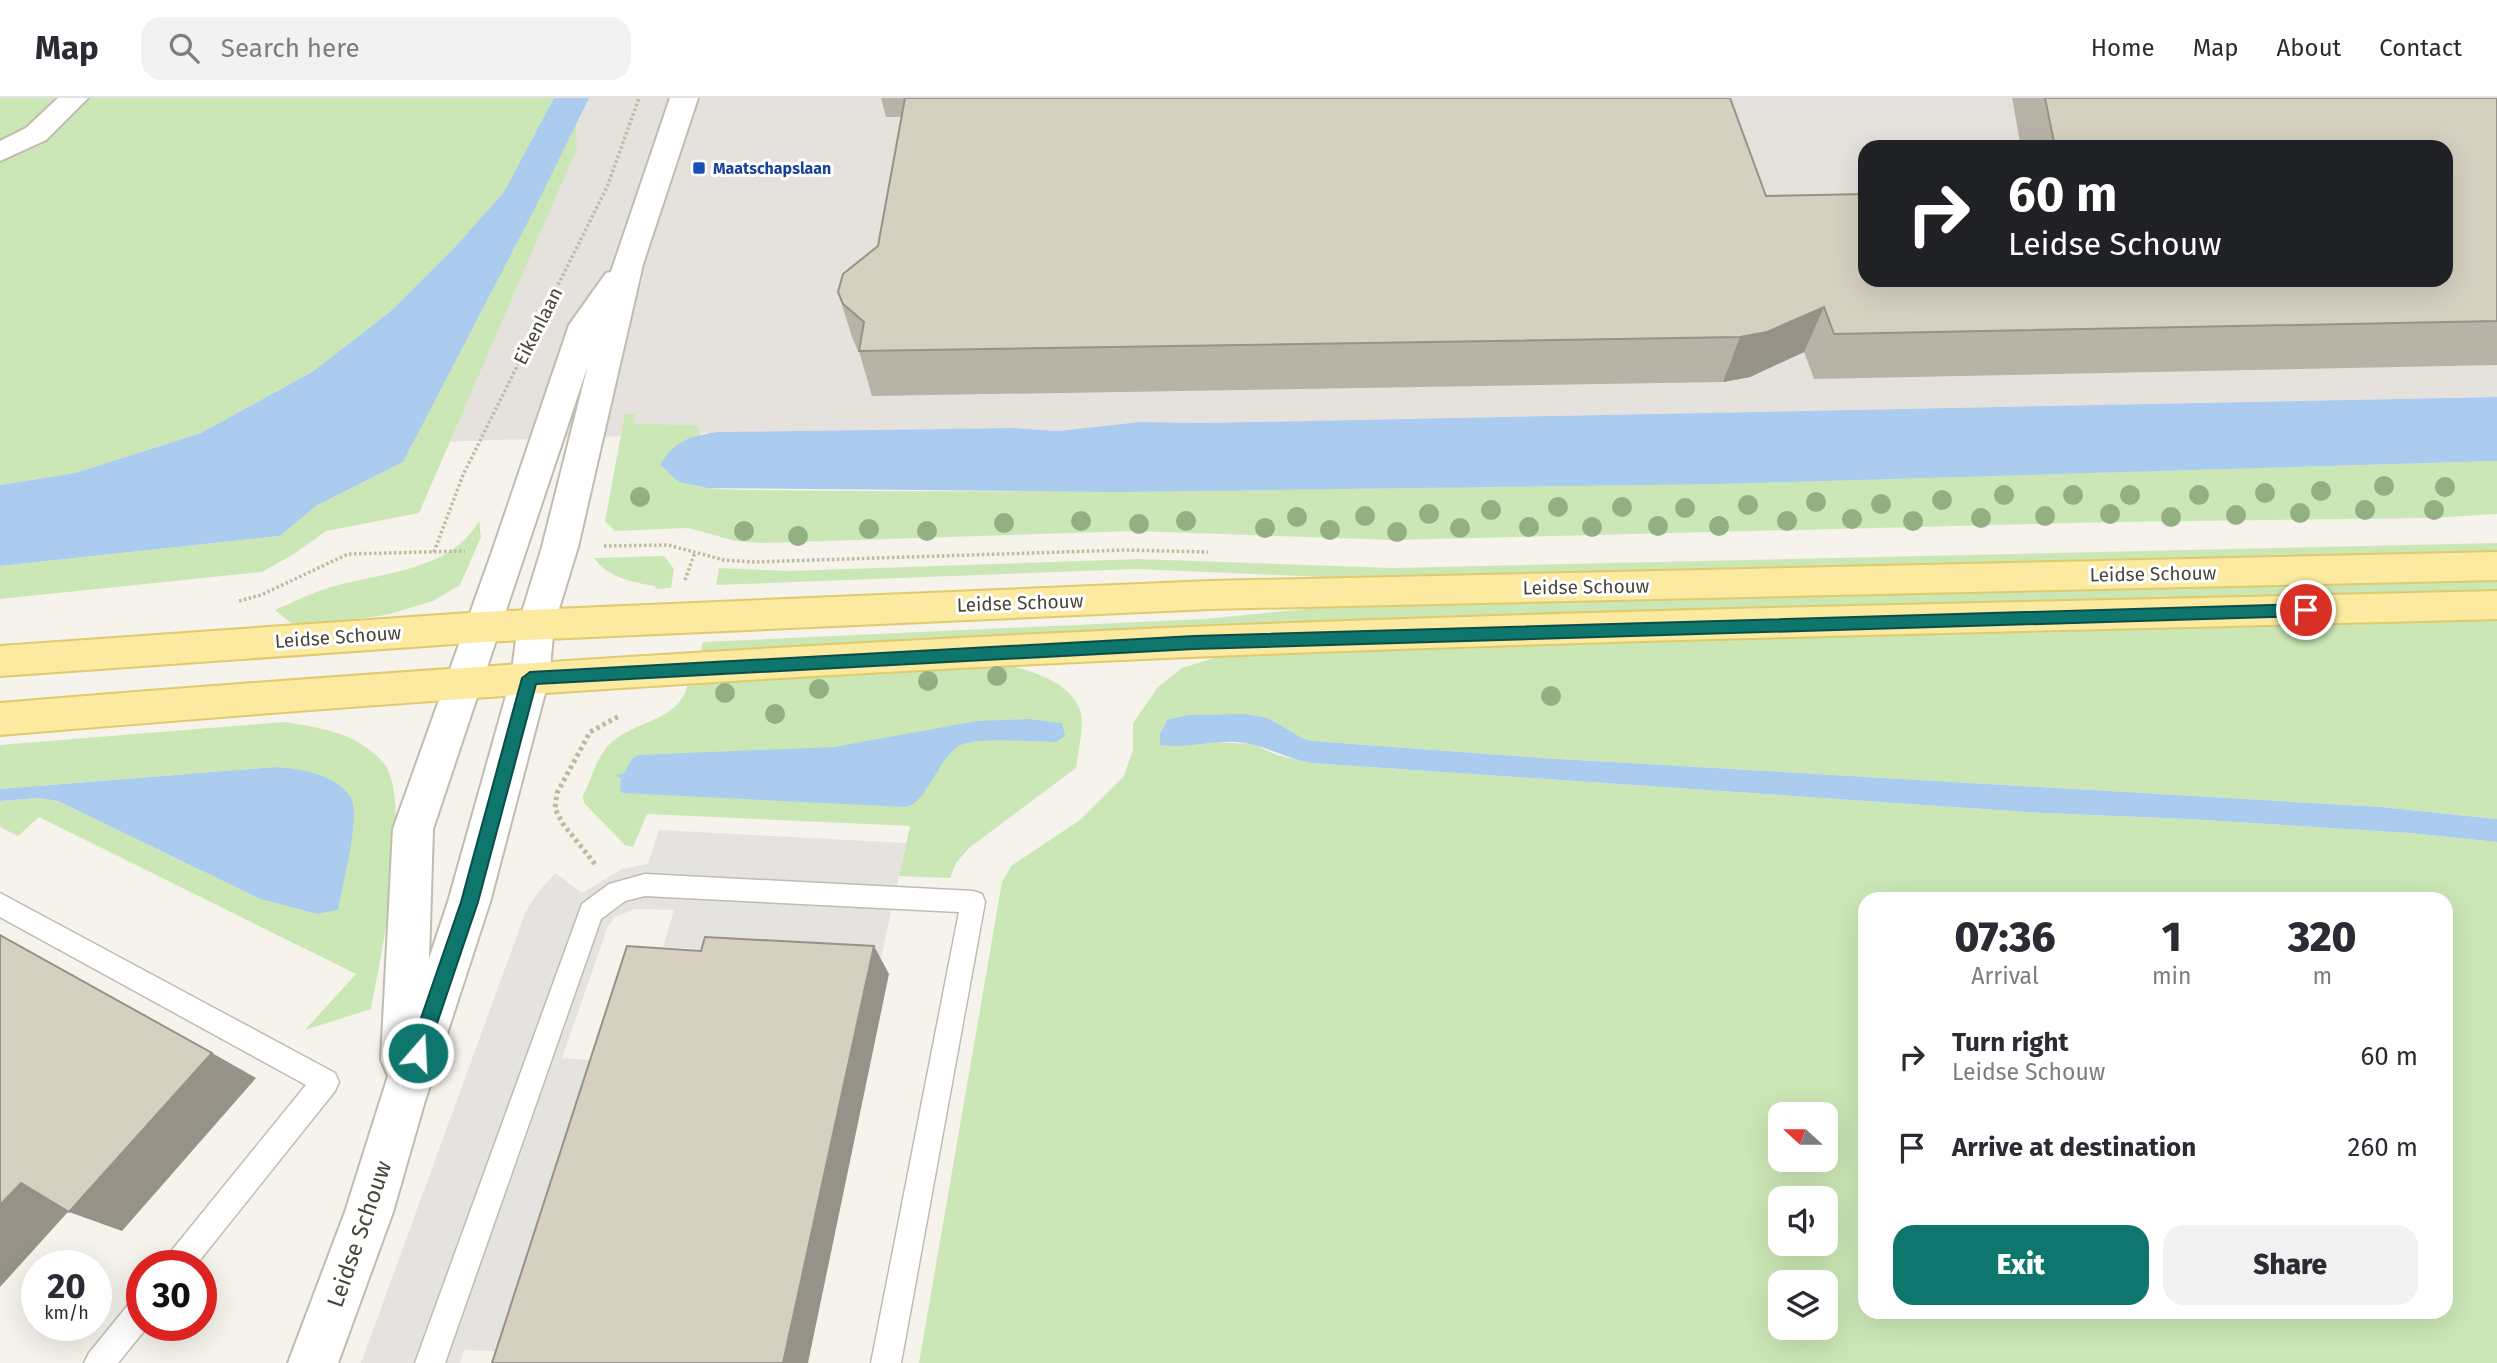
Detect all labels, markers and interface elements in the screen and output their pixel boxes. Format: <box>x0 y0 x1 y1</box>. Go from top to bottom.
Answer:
search box <box>141 17 631 80</box>
text: Map <box>35 28 99 68</box>
icon: search <box>165 29 203 67</box>
text: Search here <box>221 33 360 64</box>
text: Home <box>2091 34 2155 62</box>
text: Map <box>2193 34 2239 62</box>
text: About <box>2277 34 2341 62</box>
text: Contact <box>2379 34 2462 62</box>
place label: Maatschapslaan <box>713 159 831 178</box>
marker: Maatschapslaan <box>691 160 707 176</box>
text: 60 m <box>2008 165 2117 224</box>
icon: right <box>1893 168 1984 259</box>
text: Leidse Schouw <box>2008 225 2221 263</box>
street label: Eikenlaan <box>509 283 567 369</box>
street label: Leidse Schouw <box>2089 561 2217 587</box>
street label: Leidse Schouw <box>1522 574 1650 600</box>
pin <box>2276 580 2336 640</box>
street label: Leidse Schouw <box>956 589 1084 617</box>
icon: arrive <box>2287 591 2325 629</box>
street label: Leidse Schouw <box>274 621 402 653</box>
text: 07:36 <box>1954 912 2055 962</box>
text: 1 <box>2162 912 2182 962</box>
text: 320 <box>2288 912 2357 962</box>
text: Arrival <box>1971 962 2039 990</box>
text: min <box>2152 962 2192 990</box>
text: m <box>2312 962 2332 990</box>
position arrow <box>381 1016 455 1090</box>
text: Turn right <box>1952 1027 2069 1058</box>
icon: right <box>1893 1038 1931 1076</box>
text: 60 m <box>2360 1041 2418 1072</box>
text: Leidse Schouw <box>1952 1058 2105 1086</box>
north arrow <box>1768 1102 1838 1172</box>
map controls <box>1768 1102 1838 1340</box>
icon: arrive <box>1893 1129 1931 1167</box>
text: Arrive at destination <box>1952 1132 2196 1163</box>
text: 260 m <box>2348 1132 2418 1163</box>
street label: Leidse Schouw <box>321 1156 397 1311</box>
button: sound <box>1768 1186 1838 1256</box>
button: Exit <box>1893 1225 2149 1305</box>
button: Share <box>2163 1225 2418 1305</box>
speed limit sign: 30 <box>126 1250 217 1341</box>
text: 20 <box>47 1265 86 1307</box>
button: layers <box>1768 1270 1838 1340</box>
text: km/h <box>44 1302 89 1324</box>

